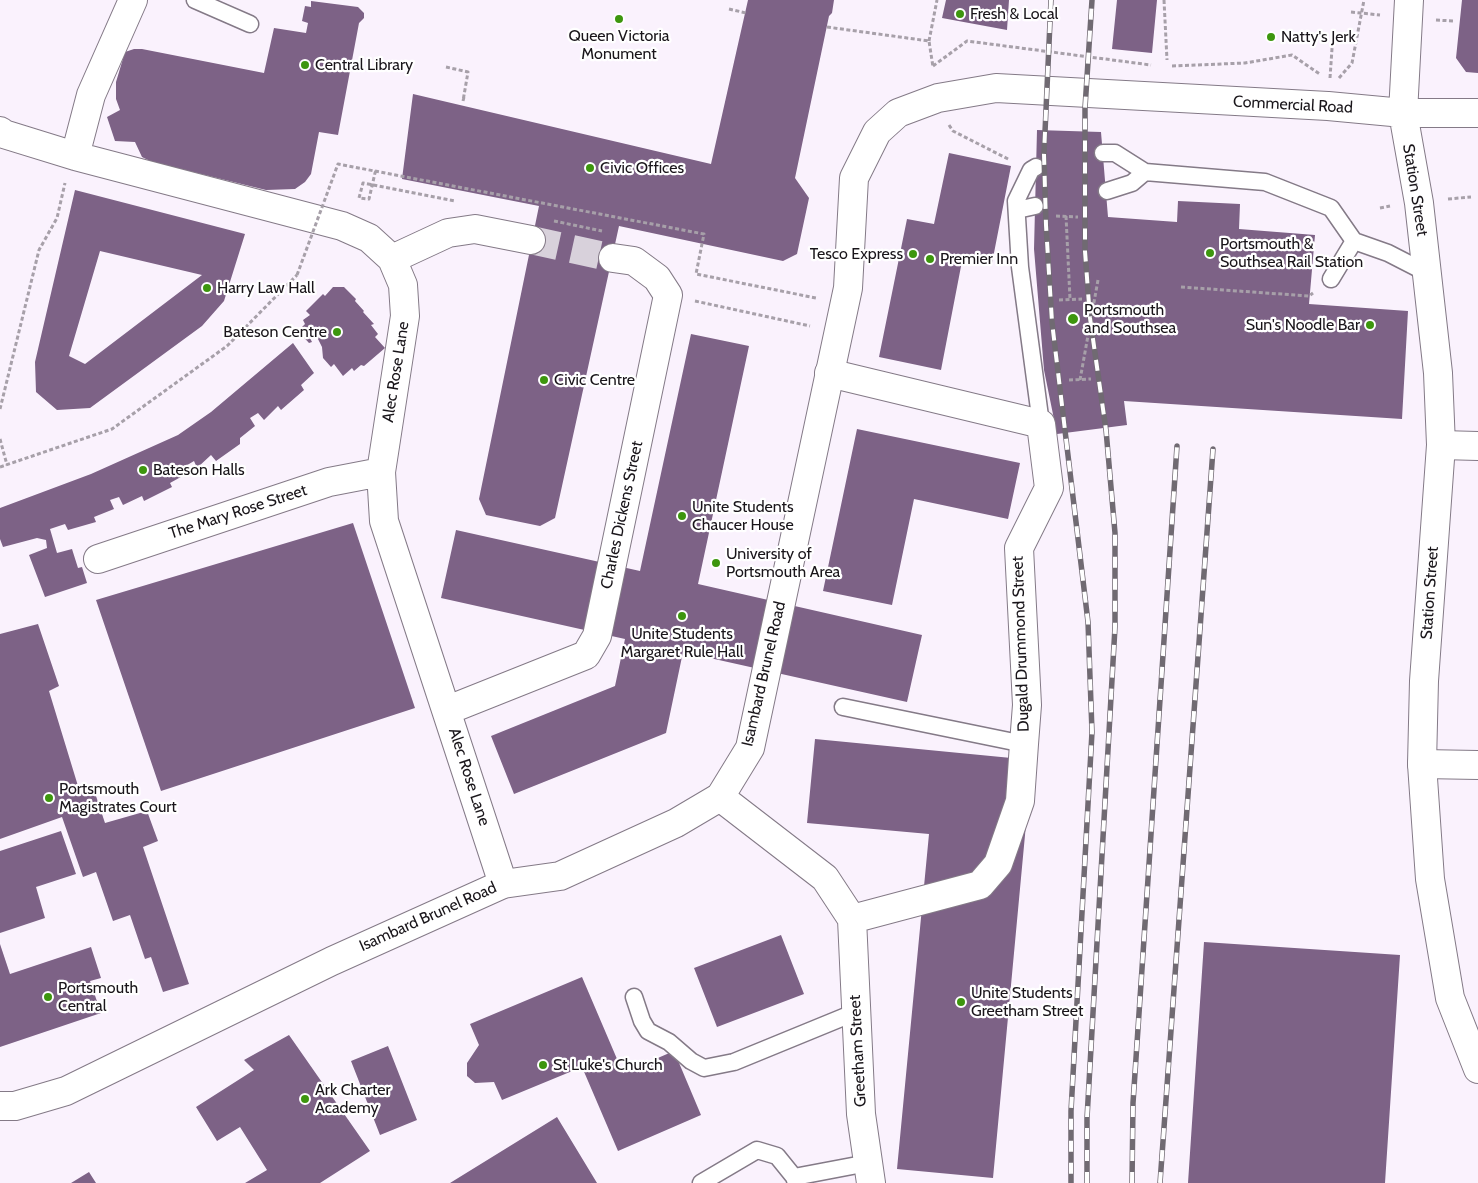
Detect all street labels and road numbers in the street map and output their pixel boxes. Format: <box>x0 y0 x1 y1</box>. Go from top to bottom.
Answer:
street label: Commercial Road <box>1233 92 1353 118</box>
street label: Station Street <box>1398 142 1432 238</box>
street label: Alec Rose Lane <box>379 320 413 424</box>
street label: Charles Dickens Street <box>597 439 647 591</box>
street label: The Mary Rose Street <box>167 481 309 543</box>
street label: Station Street <box>1417 546 1443 640</box>
street label: Dugald Drummond Street <box>1008 556 1034 732</box>
street label: Isambard Brunel Road <box>738 600 790 748</box>
street label: Alec Rose Lane <box>444 726 494 828</box>
street label: Isambard Brunel Road <box>356 878 500 956</box>
street label: Greetham Street <box>845 994 871 1108</box>

